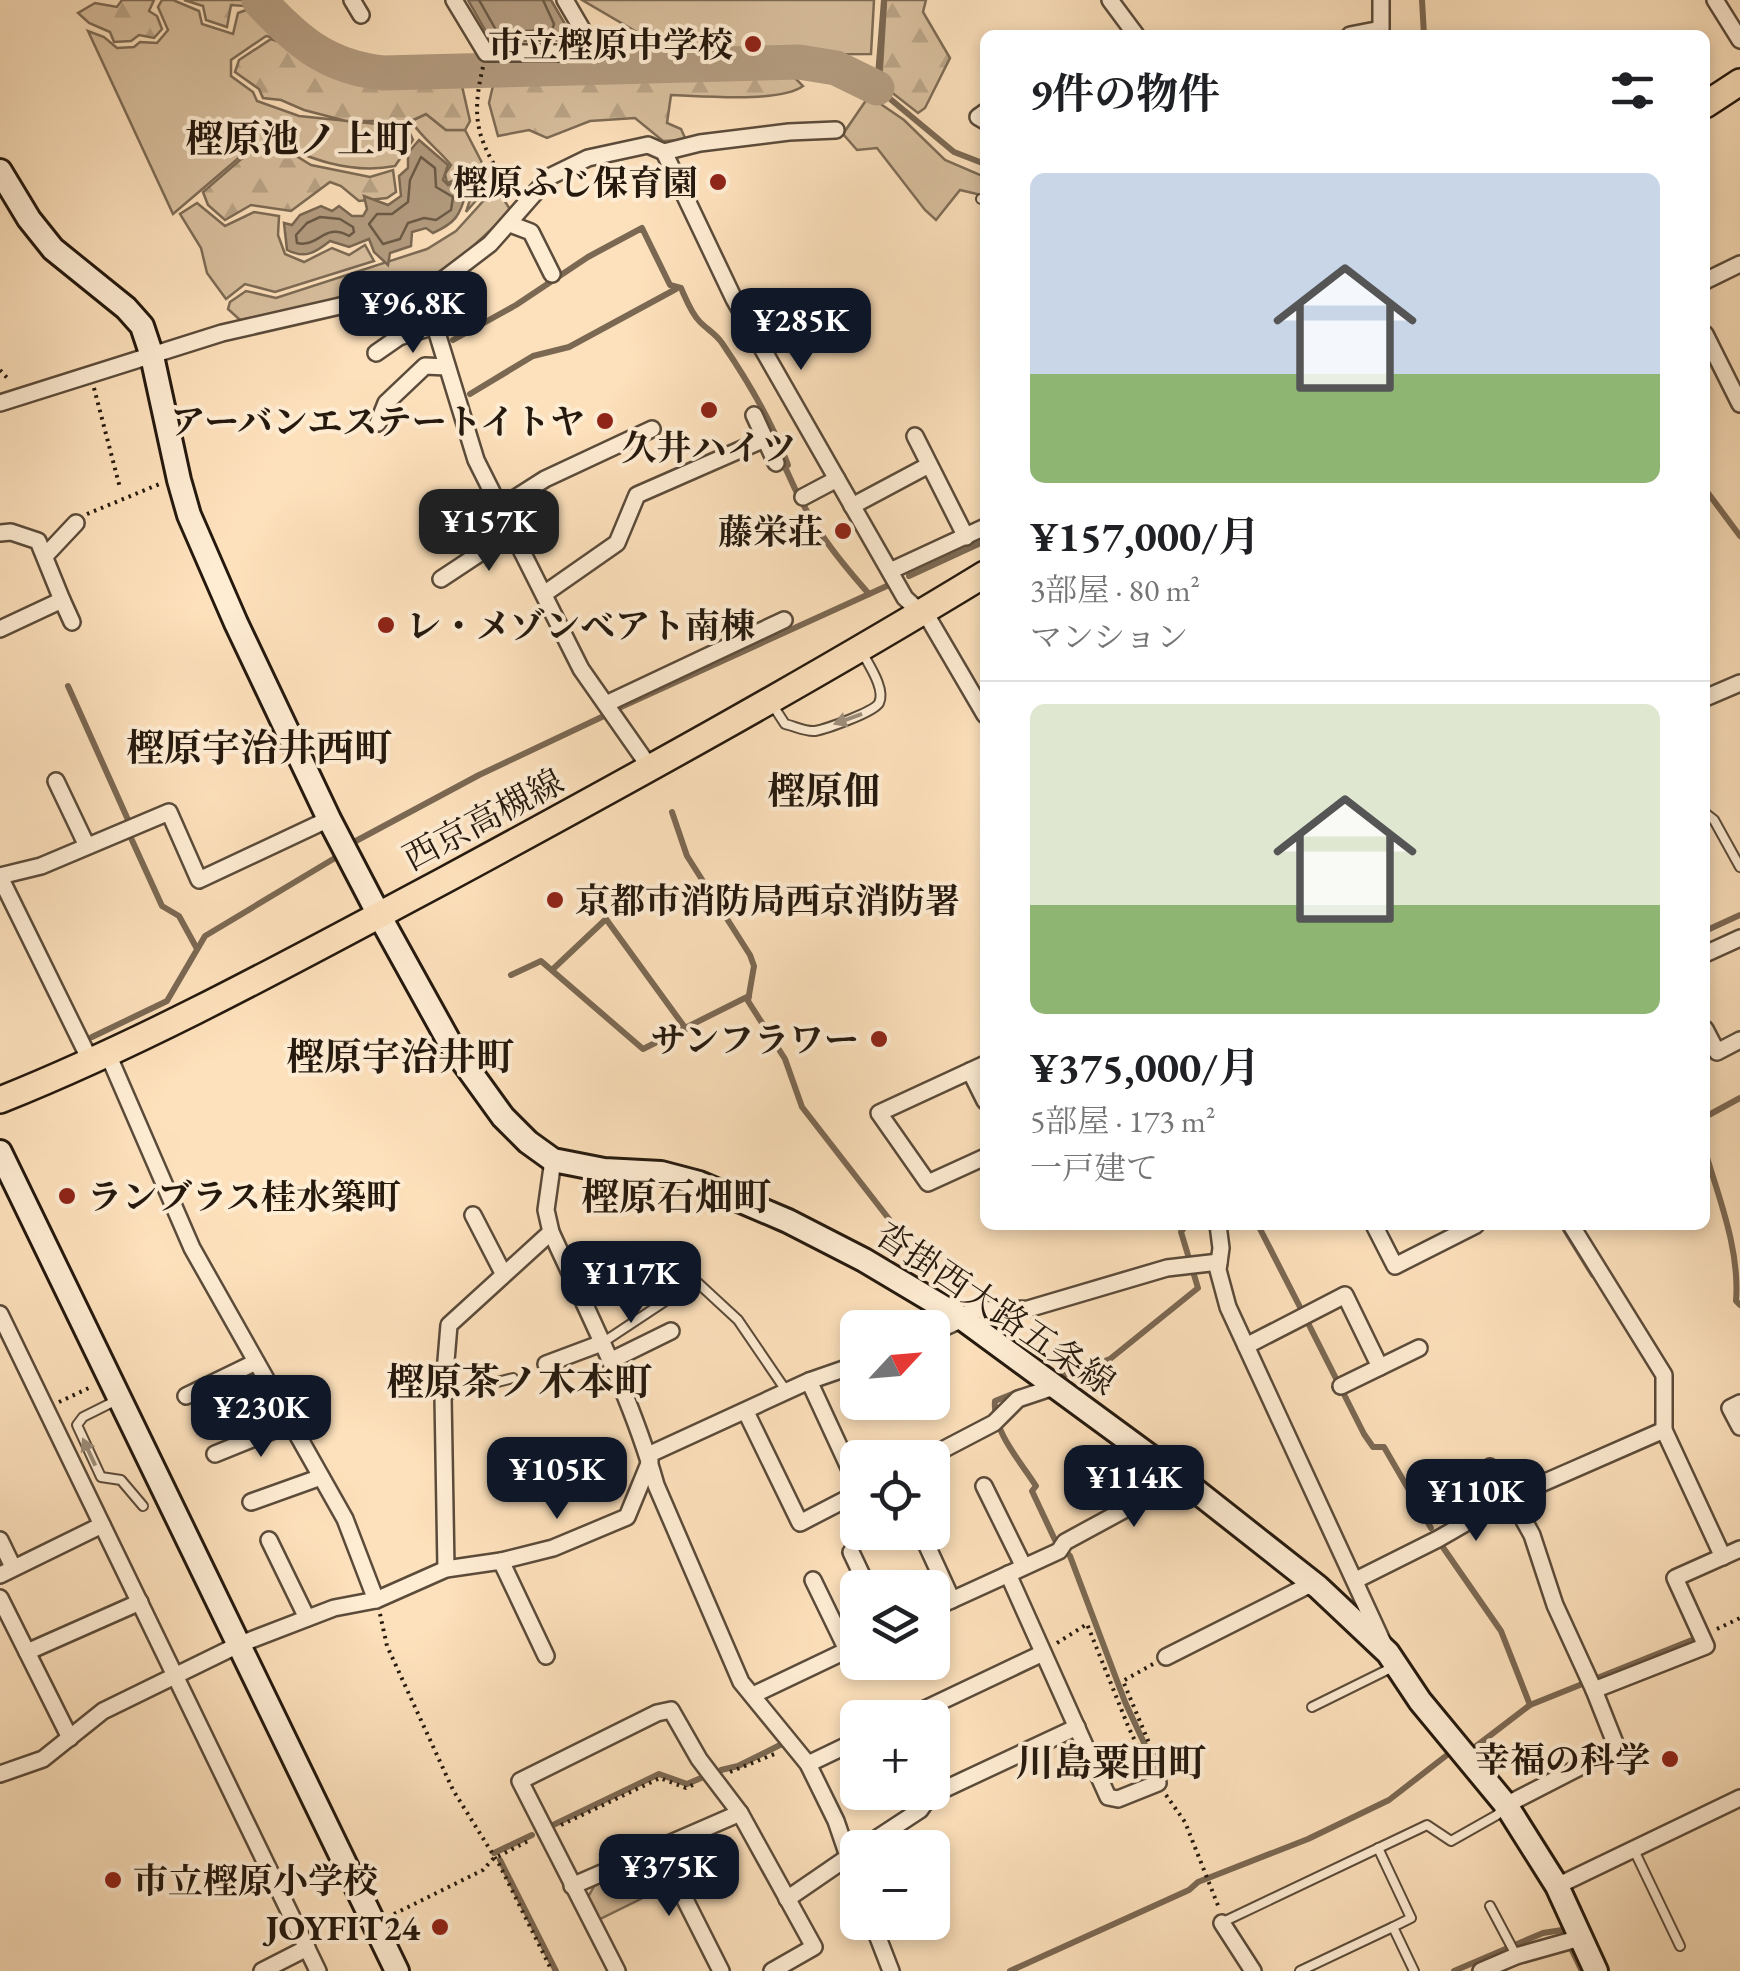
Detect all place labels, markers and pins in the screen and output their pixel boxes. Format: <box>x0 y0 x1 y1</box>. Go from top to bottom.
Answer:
place label: 市立樫原中学校 <box>488 22 733 67</box>
marker: 市立樫原中学校 <box>742 33 764 55</box>
place label: 樫原ふじ保育園 <box>453 160 698 205</box>
marker: 樫原ふじ保育園 <box>707 171 729 193</box>
pin: ¥96.8K <box>332 271 494 356</box>
pin: ¥285K <box>731 288 871 373</box>
place label: アーバンエステートイトヤ <box>170 399 585 444</box>
marker: 久井ハイツ <box>698 399 720 421</box>
marker: アーバンエステートイトヤ <box>594 410 616 432</box>
place label: 久井ハイツ <box>621 425 797 470</box>
pin: ¥157K <box>419 489 559 574</box>
place label: 藤栄荘 <box>718 509 823 554</box>
marker: 藤栄荘 <box>832 520 854 542</box>
place label: レ・メゾンベアト南棟 <box>406 603 755 648</box>
marker: レ・メゾンベアト南棟 <box>375 614 397 636</box>
place label: 京都市消防局西京消防署 <box>575 878 960 923</box>
marker: 京都市消防局西京消防署 <box>544 889 566 911</box>
place label: サンフラワー <box>651 1017 859 1062</box>
marker: サンフラワー <box>868 1028 890 1050</box>
place label: ランブラス桂水築町 <box>87 1174 401 1219</box>
marker: ランブラス桂水築町 <box>56 1185 78 1207</box>
pin: ¥117K <box>561 1241 701 1326</box>
pin: ¥230K <box>191 1375 331 1460</box>
pin: ¥105K <box>487 1437 627 1522</box>
pin: ¥114K <box>1064 1445 1204 1530</box>
pin: ¥110K <box>1406 1459 1546 1544</box>
place label: 幸福の科学 <box>1475 1737 1650 1782</box>
marker: 幸福の科学 <box>1659 1748 1681 1770</box>
pin: ¥375K <box>599 1834 739 1919</box>
place label: 市立樫原小学校 <box>133 1858 378 1903</box>
marker: 市立樫原小学校 <box>102 1869 124 1891</box>
place label: JOYFIT24 <box>262 1905 420 1950</box>
marker: JOYFIT24 <box>429 1916 451 1938</box>

